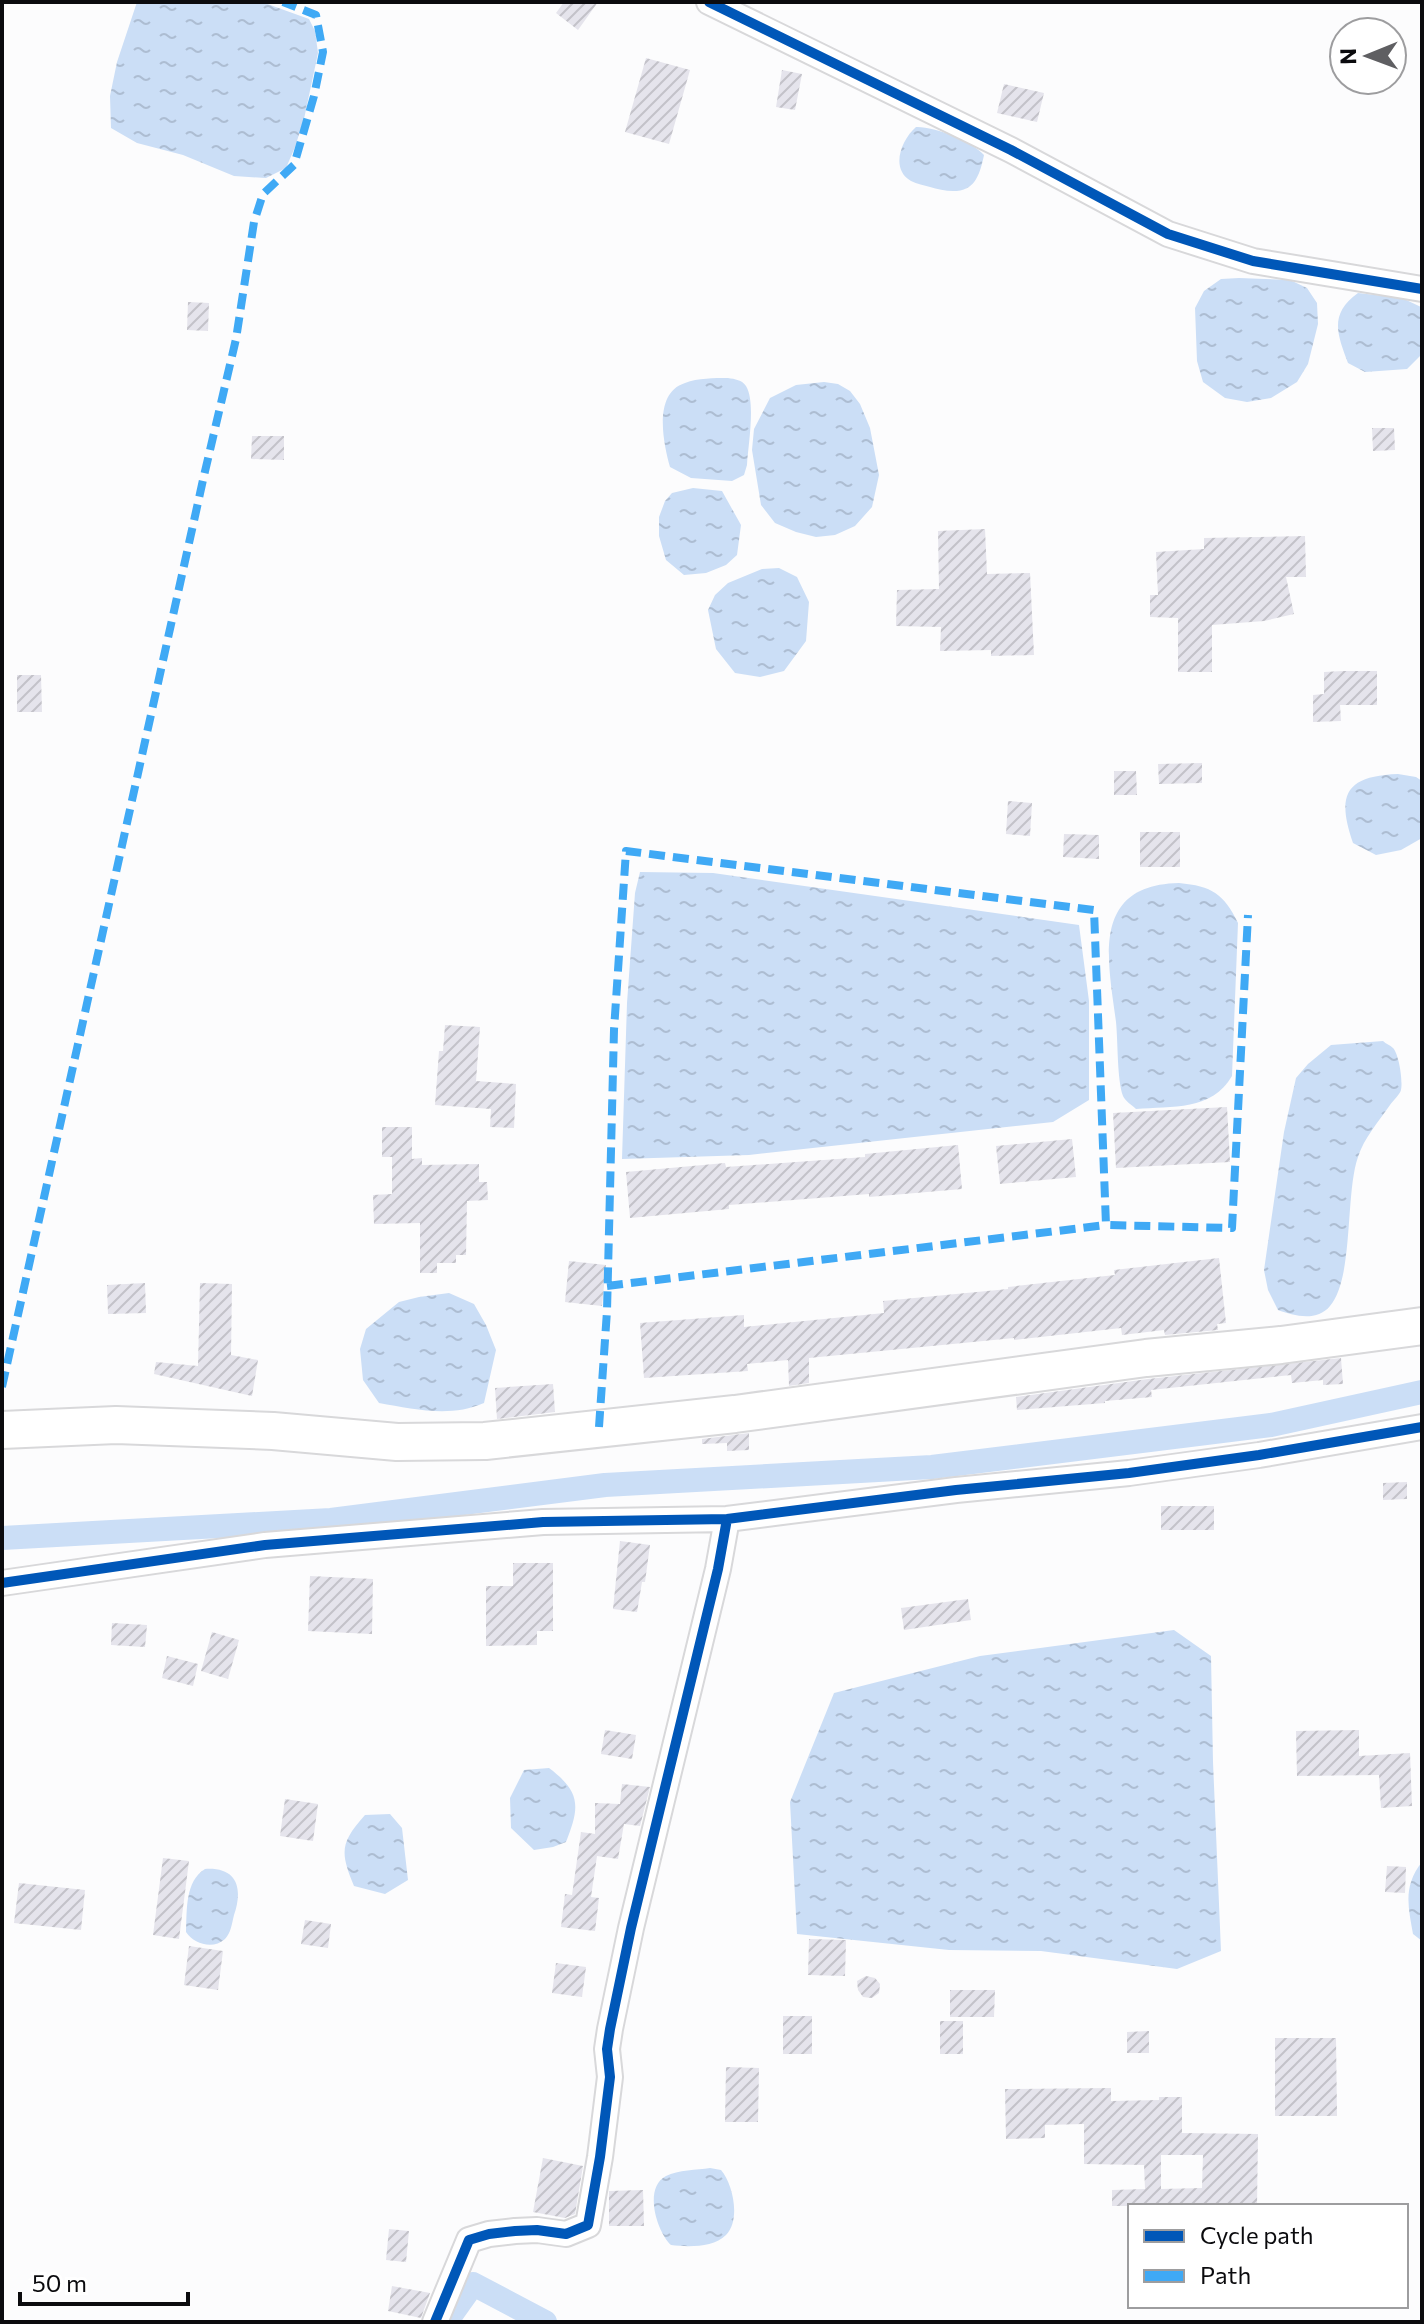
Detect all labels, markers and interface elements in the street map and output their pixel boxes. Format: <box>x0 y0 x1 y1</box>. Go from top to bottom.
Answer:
north arrow <box>1328 16 1408 96</box>
text: N <box>1334 48 1361 65</box>
legend <box>1128 2204 1408 2308</box>
text: Cycle path <box>1200 2220 1314 2249</box>
scale bar <box>20 2256 188 2306</box>
text: Path <box>1200 2260 1251 2289</box>
text: 50 m <box>32 2268 87 2297</box>

